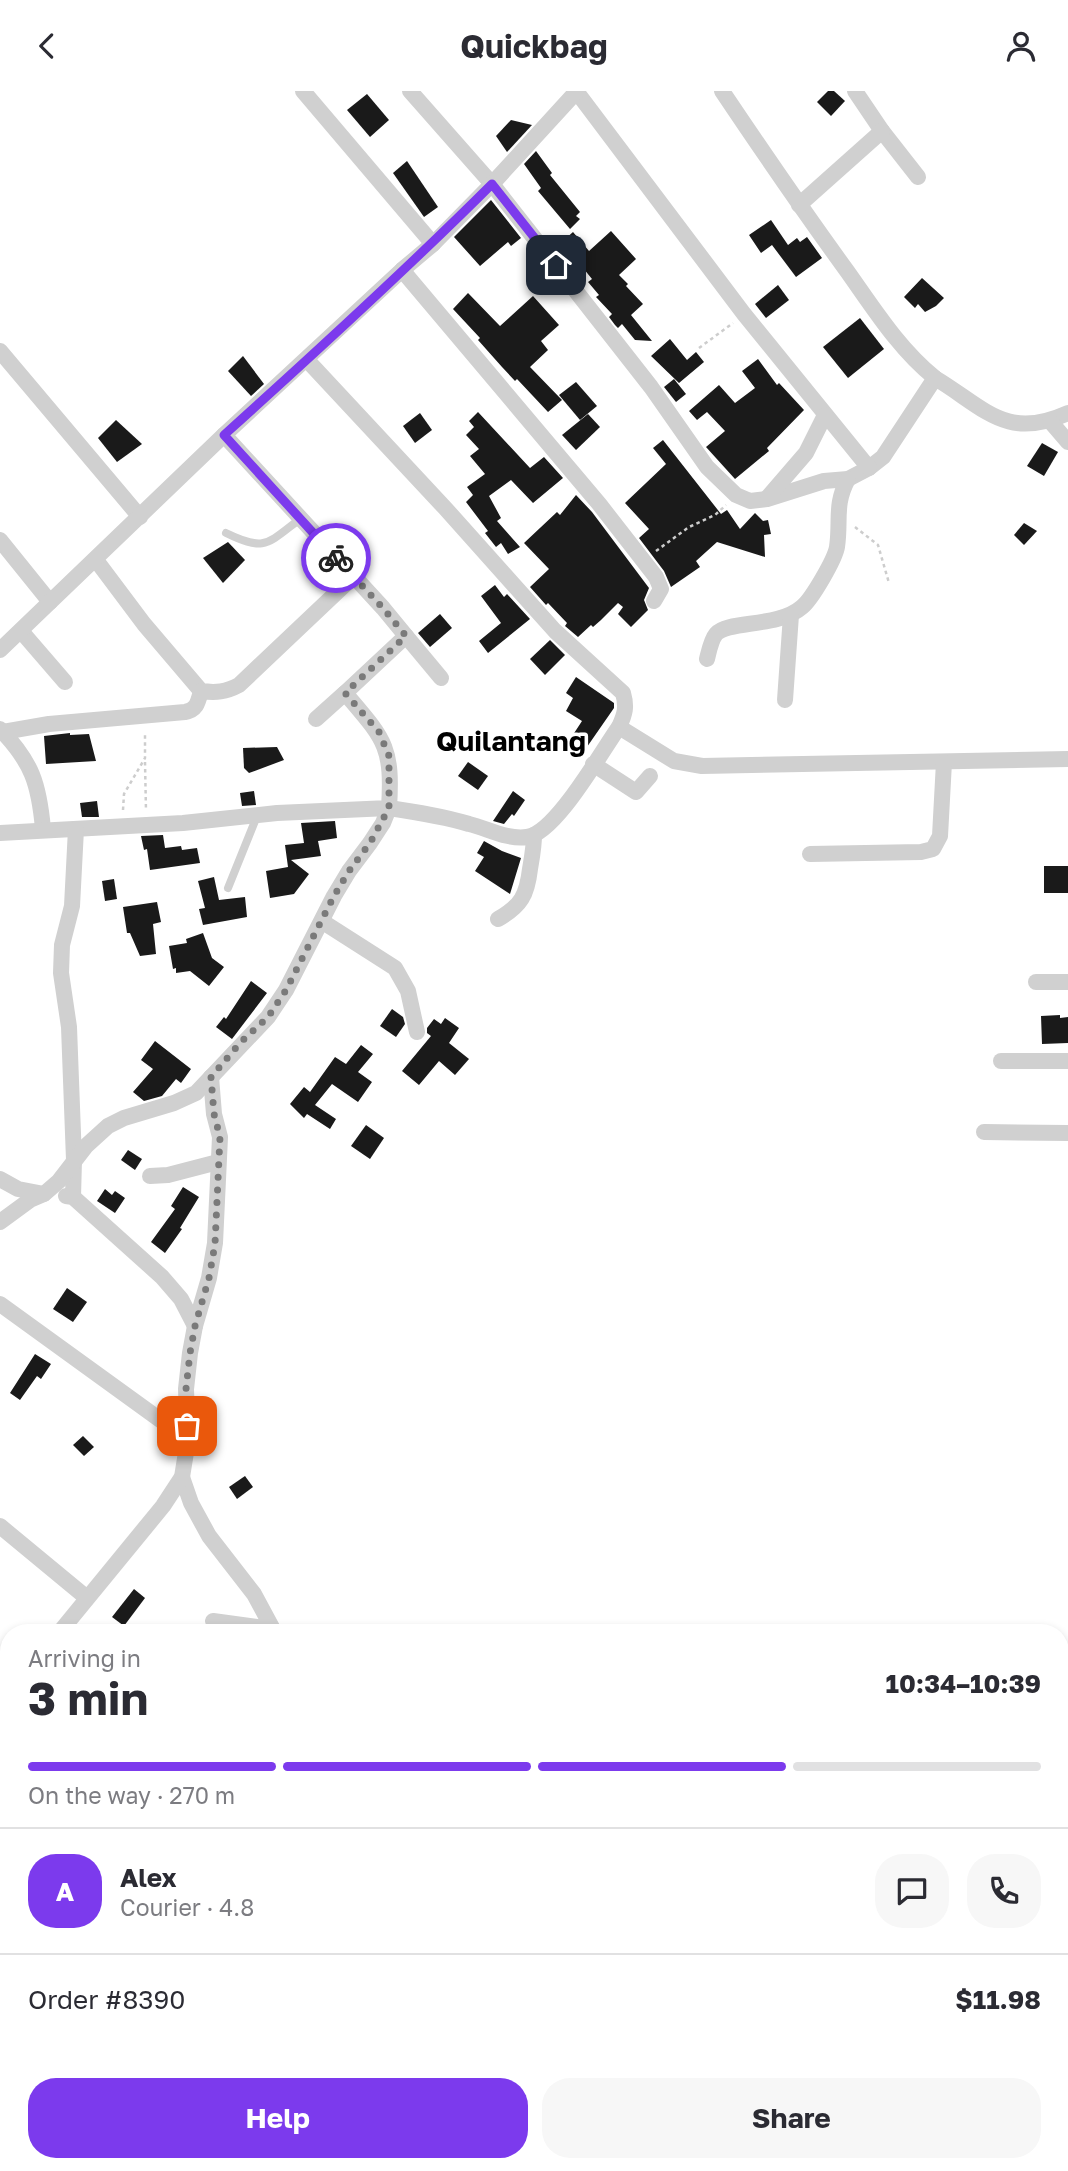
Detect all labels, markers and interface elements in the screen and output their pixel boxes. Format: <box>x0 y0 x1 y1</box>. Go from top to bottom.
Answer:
icon: back <box>28 27 66 65</box>
text: Quickbag <box>460 27 608 65</box>
icon: person <box>1002 27 1040 65</box>
pin <box>526 235 586 295</box>
icon: home <box>537 246 575 284</box>
courier <box>301 523 371 593</box>
icon: bike <box>317 539 355 577</box>
district label: Quilantang <box>436 724 586 757</box>
pin <box>157 1396 217 1456</box>
icon: bag <box>168 1407 206 1445</box>
text: Arriving in <box>28 1644 141 1672</box>
text: 10:34–10:39 <box>886 1668 1041 1699</box>
text: 3 min <box>28 1670 148 1725</box>
text: On the way · 270 m <box>28 1781 235 1809</box>
button: chat <box>875 1854 949 1928</box>
button: phone <box>967 1854 1041 1928</box>
text: Alex <box>120 1862 177 1893</box>
text: A <box>56 1876 74 1907</box>
text: Courier · 4.8 <box>120 1893 254 1921</box>
text: Order #8390 <box>28 1984 185 2015</box>
text: $11.98 <box>955 1984 1041 2015</box>
button: Help <box>28 2078 528 2158</box>
button: Share <box>542 2078 1041 2158</box>

